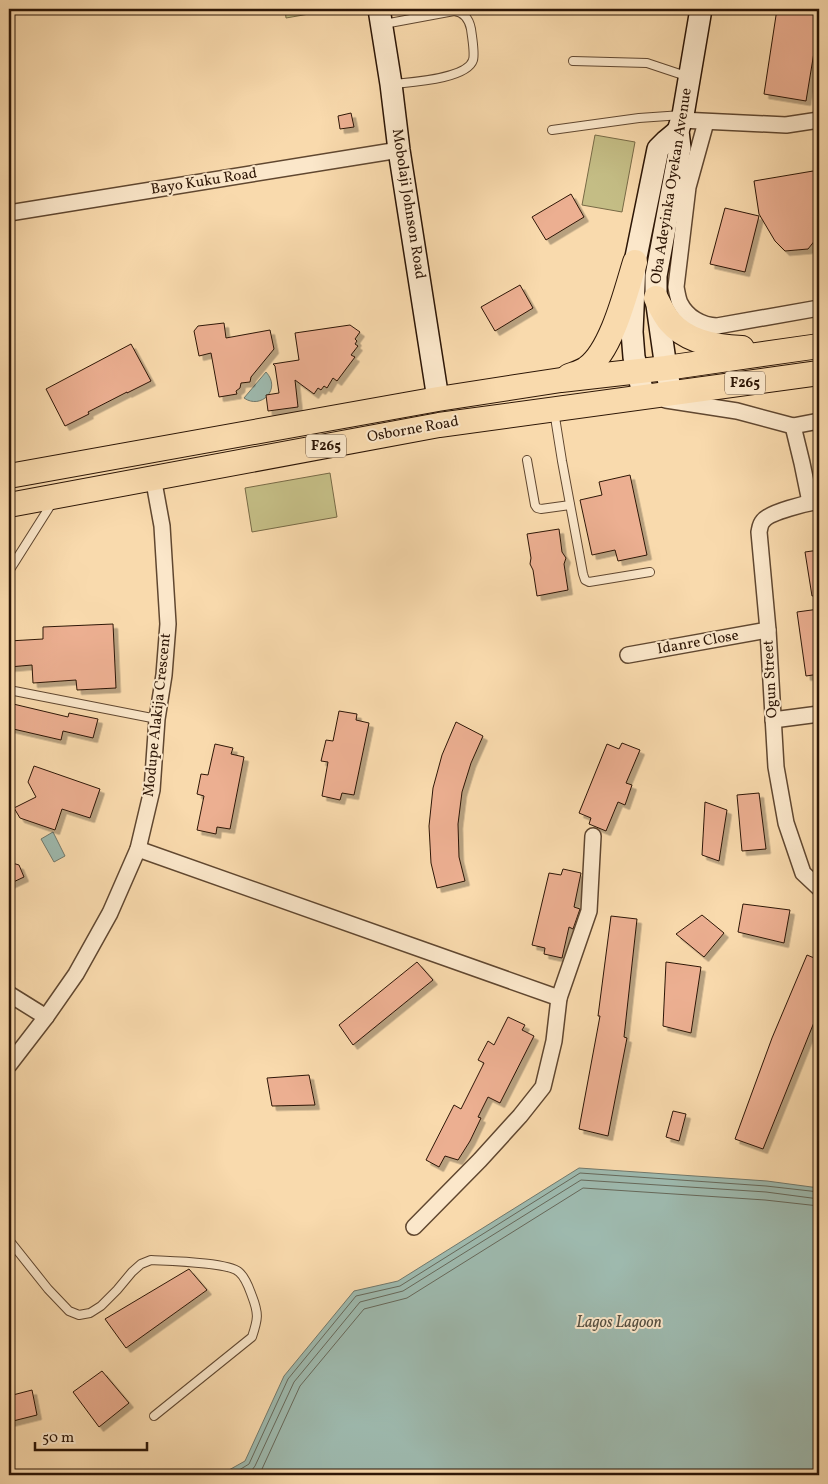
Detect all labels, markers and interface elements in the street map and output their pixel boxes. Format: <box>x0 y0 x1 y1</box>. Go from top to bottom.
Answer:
street label: Oba Adeyinka Oyekan Avenue <box>646 86 698 286</box>
street label: Mobolaji Johnson Road <box>386 127 430 281</box>
street label: Bayo Kuku Road <box>149 163 259 201</box>
road number: F265 <box>725 372 765 394</box>
street label: Osborne Road <box>365 412 461 448</box>
road number: F265 <box>306 434 346 458</box>
street label: Idanre Close <box>656 626 740 660</box>
street label: Modupe Alakija Crescent <box>139 632 177 798</box>
street label: Ogun Street <box>758 639 784 719</box>
water label: Lagos Lagoon <box>576 1312 662 1334</box>
scale bar <box>35 1419 148 1451</box>
text: 50 m <box>42 1428 74 1449</box>

